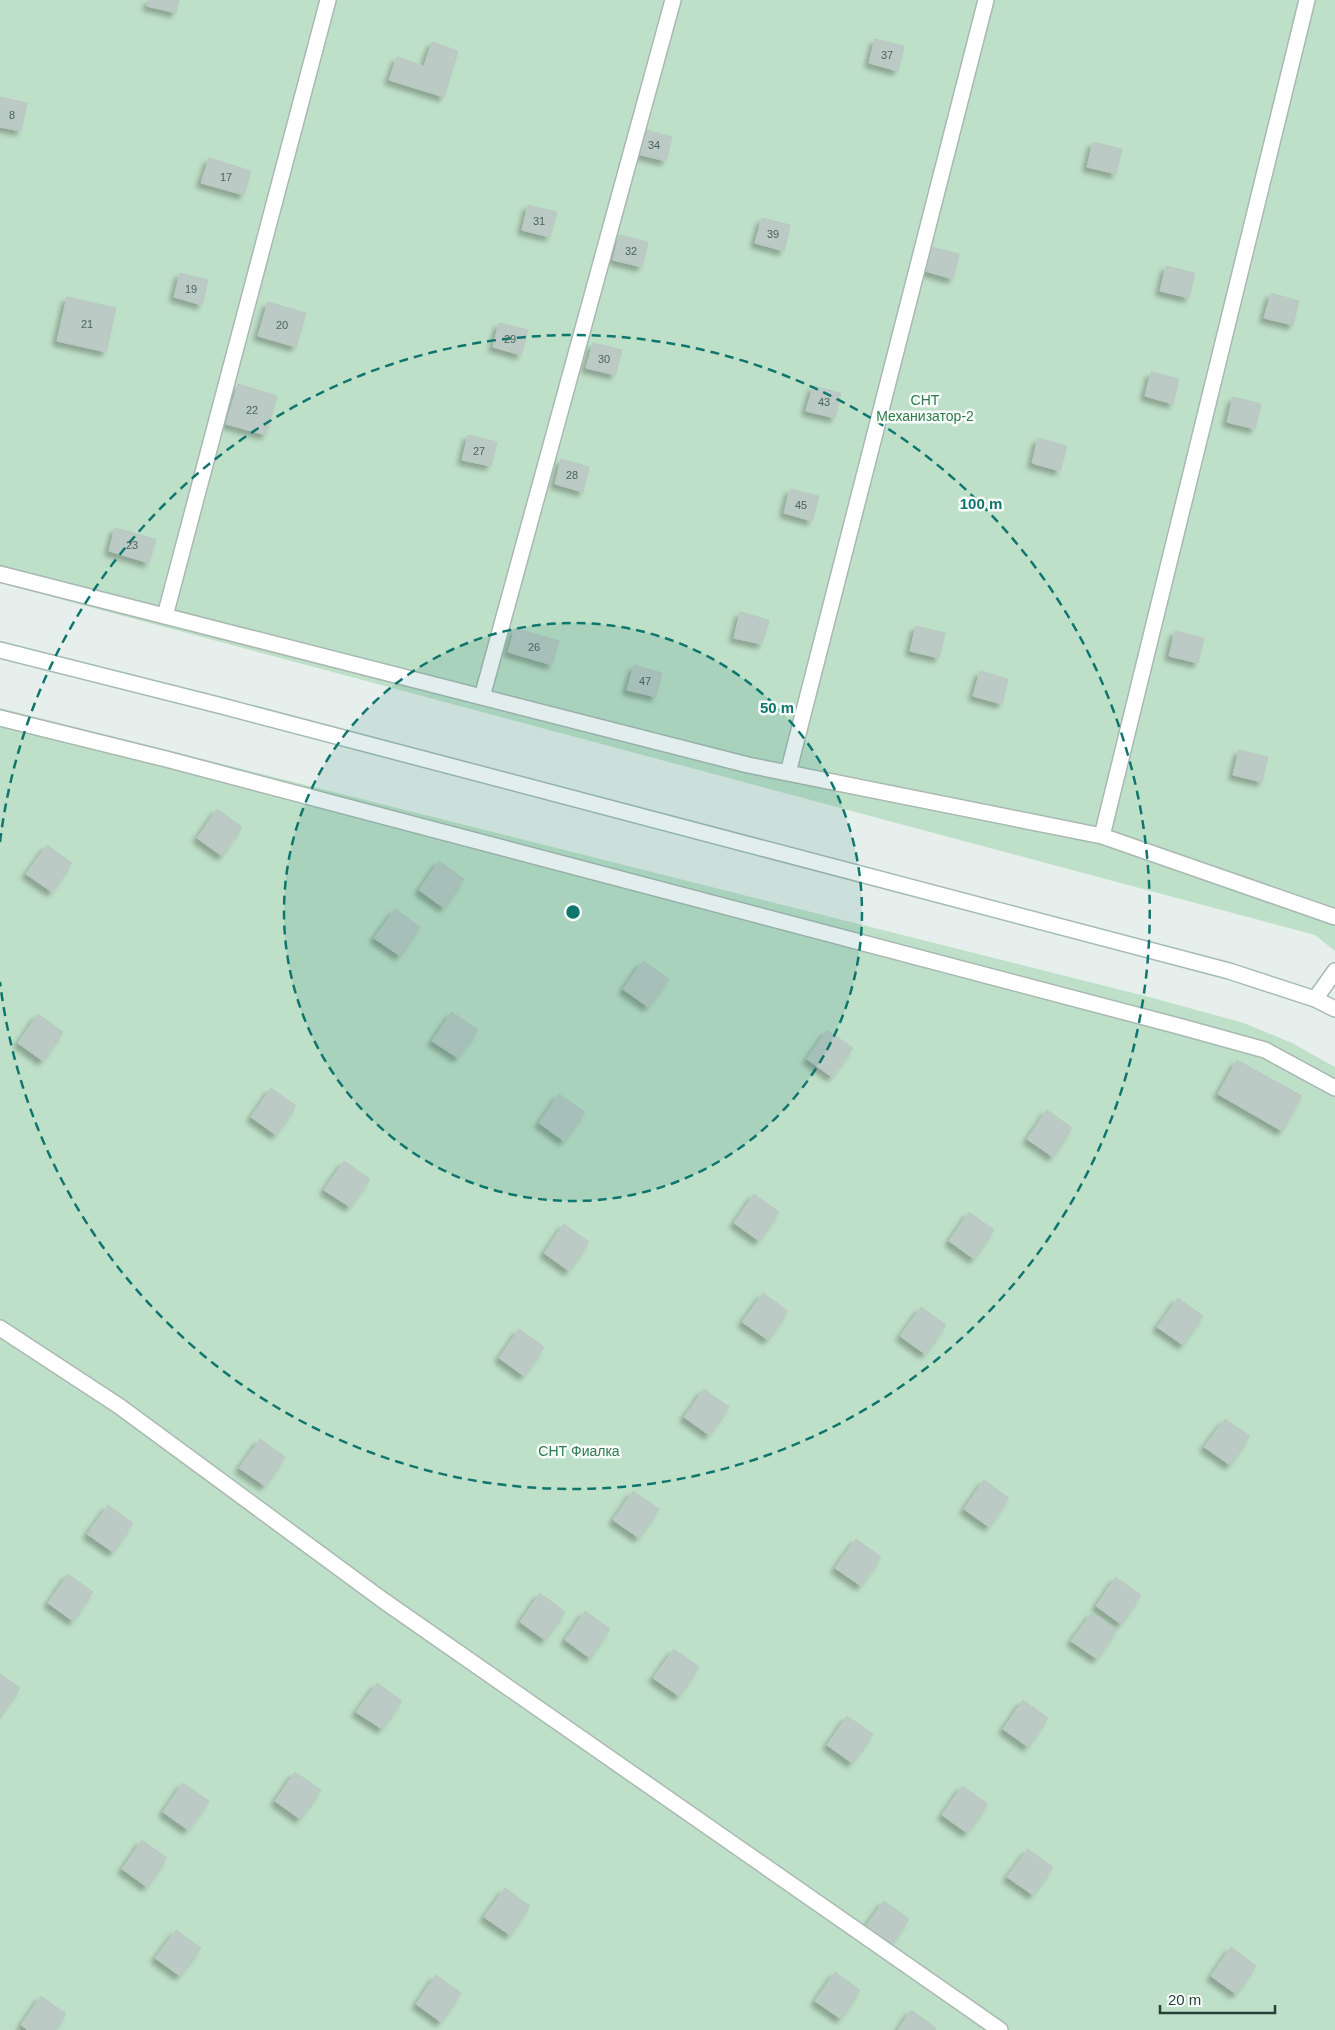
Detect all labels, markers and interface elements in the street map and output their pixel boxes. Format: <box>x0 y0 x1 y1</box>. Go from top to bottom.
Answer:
house number: 37 <box>881 49 893 61</box>
house number: 8 <box>9 109 15 121</box>
house number: 34 <box>648 139 660 151</box>
house number: 17 <box>220 171 232 183</box>
house number: 31 <box>533 215 545 227</box>
house number: 39 <box>767 228 779 240</box>
house number: 32 <box>625 245 637 257</box>
house number: 19 <box>185 283 197 295</box>
house number: 21 <box>81 318 93 330</box>
house number: 20 <box>276 319 288 331</box>
house number: 29 <box>504 333 516 345</box>
house number: 30 <box>598 353 610 365</box>
park label: СНТ Механизатор-2 <box>876 392 974 424</box>
house number: 43 <box>818 396 830 408</box>
house number: 22 <box>246 404 258 416</box>
house number: 27 <box>473 445 485 457</box>
house number: 28 <box>566 469 578 481</box>
text: 100 m <box>960 495 1002 512</box>
house number: 45 <box>795 499 807 511</box>
house number: 23 <box>126 539 138 551</box>
house number: 26 <box>528 641 540 653</box>
house number: 47 <box>639 675 651 687</box>
text: 50 m <box>760 699 794 716</box>
centre of rings <box>564 903 582 921</box>
park label: СНТ Фиалка <box>538 1443 620 1459</box>
scale bar <box>1160 1982 1275 2014</box>
text: 20 m <box>1168 1991 1201 2008</box>

